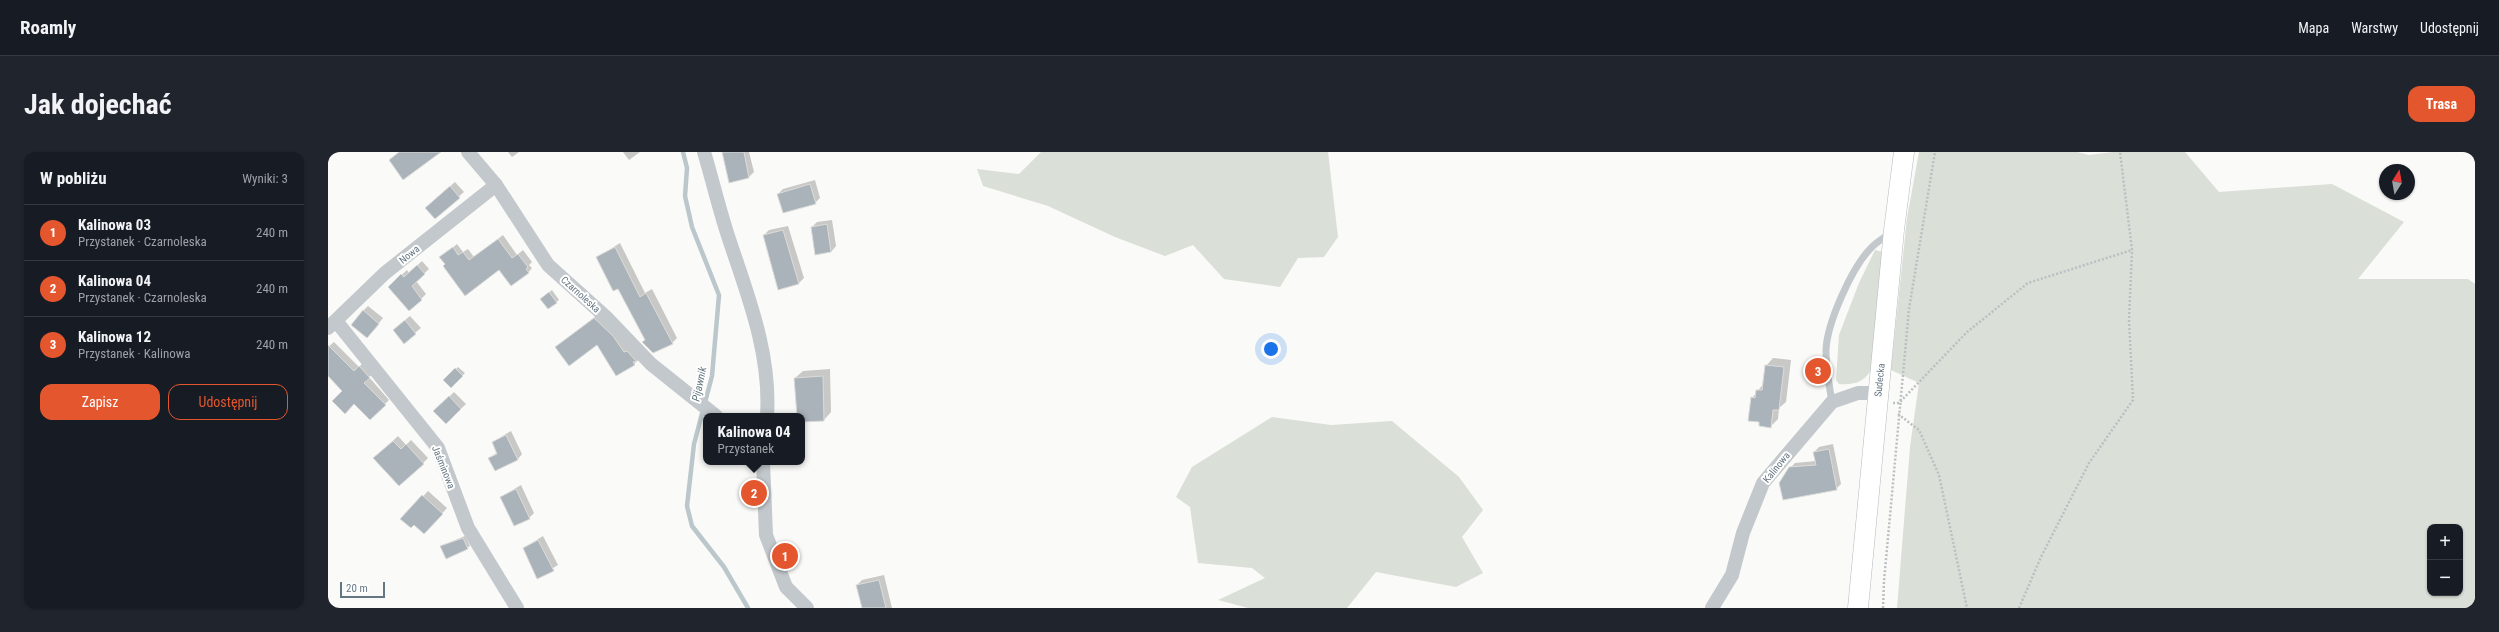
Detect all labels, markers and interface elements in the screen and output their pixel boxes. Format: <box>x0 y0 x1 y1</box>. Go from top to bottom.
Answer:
text: Roamly <box>20 16 76 39</box>
text: Mapa <box>2298 20 2329 36</box>
text: Warstwy <box>2351 20 2398 36</box>
text: Udostępnij <box>2420 20 2479 36</box>
button: Trasa <box>2408 86 2475 122</box>
text: Jak dojechać <box>24 88 172 121</box>
north arrow <box>2379 164 2415 200</box>
text: W pobliżu <box>40 168 107 188</box>
text: Wyniki: 3 <box>242 171 288 186</box>
text: Kalinowa 03 <box>78 216 151 234</box>
text: 1 <box>50 225 56 240</box>
text: 240 m <box>256 225 288 240</box>
text: Przystanek · Czarnoleska <box>78 234 207 249</box>
street label: Nowa <box>397 243 422 266</box>
text: Kalinowa 04 <box>78 272 151 290</box>
street label: Czarnoleska <box>559 274 603 315</box>
text: 2 <box>50 281 56 296</box>
text: 240 m <box>256 281 288 296</box>
text: Przystanek · Czarnoleska <box>78 290 207 305</box>
text: Kalinowa 12 <box>78 328 151 346</box>
text: 3 <box>50 337 56 352</box>
text: 240 m <box>256 337 288 352</box>
your location <box>1261 339 1281 359</box>
text: Przystanek · Kalinowa <box>78 346 190 361</box>
pin: 3 <box>1805 356 1831 386</box>
street label: Sudecka <box>1872 363 1887 397</box>
water label: Pijawnik <box>689 365 710 403</box>
button: Zapisz <box>40 384 160 420</box>
button: Udostępnij <box>168 384 288 420</box>
popup <box>703 413 805 465</box>
text: Kalinowa 04 <box>718 423 790 441</box>
text: Przystanek <box>718 441 774 456</box>
street label: Jaśminowa <box>430 444 457 490</box>
street label: Kalinowa <box>1761 450 1792 485</box>
pin: 2 <box>741 478 767 508</box>
map controls <box>2427 524 2463 596</box>
button: + <box>2427 524 2463 560</box>
pin: 1 <box>772 541 798 571</box>
button: − <box>2427 560 2463 596</box>
scale bar <box>340 580 385 599</box>
text: 20 m <box>346 582 368 595</box>

